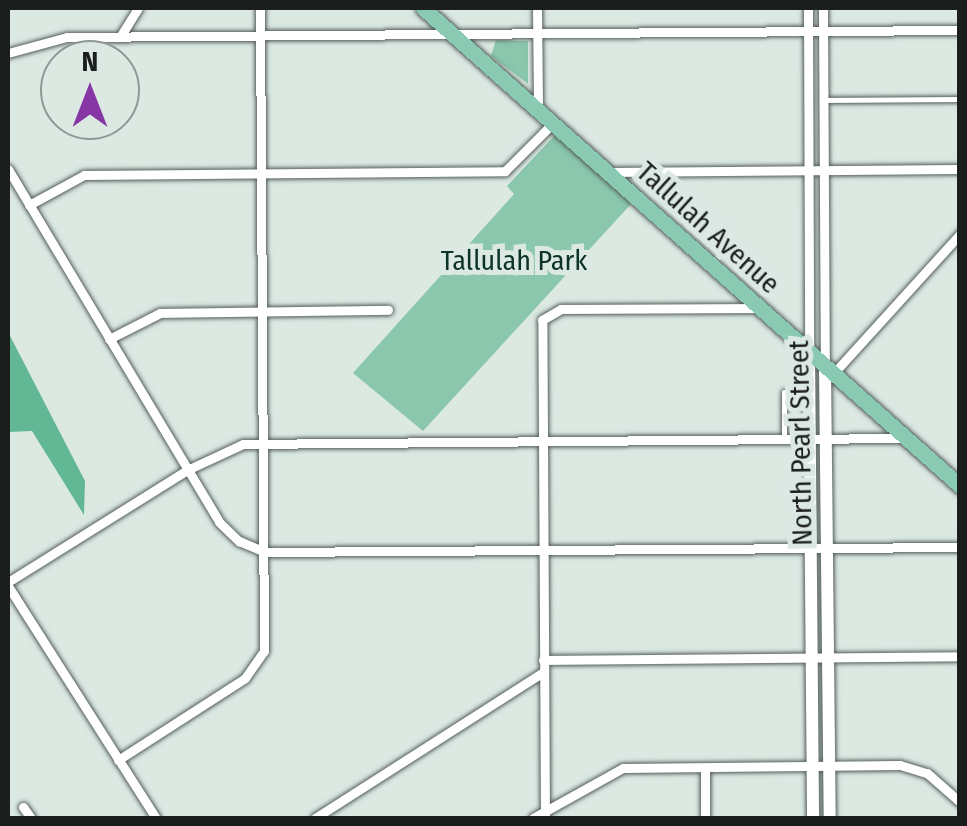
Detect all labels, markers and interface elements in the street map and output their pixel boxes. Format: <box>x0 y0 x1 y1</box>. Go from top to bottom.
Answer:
north arrow <box>40 40 140 140</box>
text: N <box>82 45 98 78</box>
street label: Tallulah Avenue <box>630 155 786 301</box>
park label: Tallulah Park <box>441 244 587 278</box>
street label: North Pearl Street <box>782 340 820 546</box>

